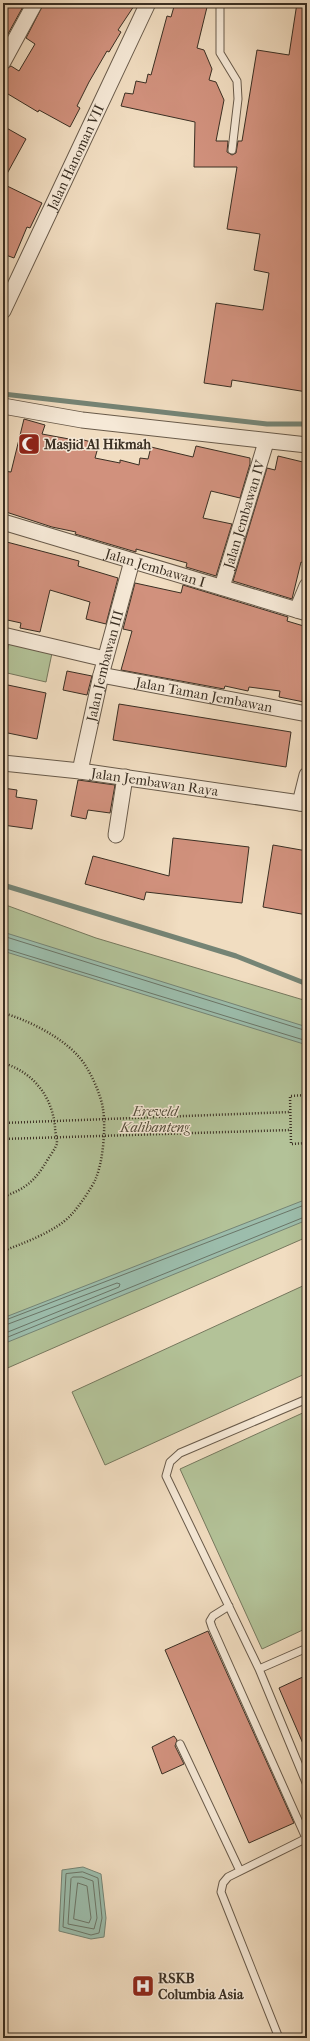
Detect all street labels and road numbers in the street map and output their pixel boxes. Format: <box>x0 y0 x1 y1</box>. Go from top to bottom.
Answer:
street label: Jalan Hanoman VII <box>43 101 108 214</box>
street label: Jalan Jembawan IV <box>219 457 269 572</box>
street label: Jalan Jembawan I <box>102 544 208 591</box>
street label: Jalan Jembawan III <box>82 608 127 724</box>
street label: Jalan Taman Jembawan <box>133 673 274 716</box>
street label: Jalan Jembawan Raya <box>89 764 220 800</box>

